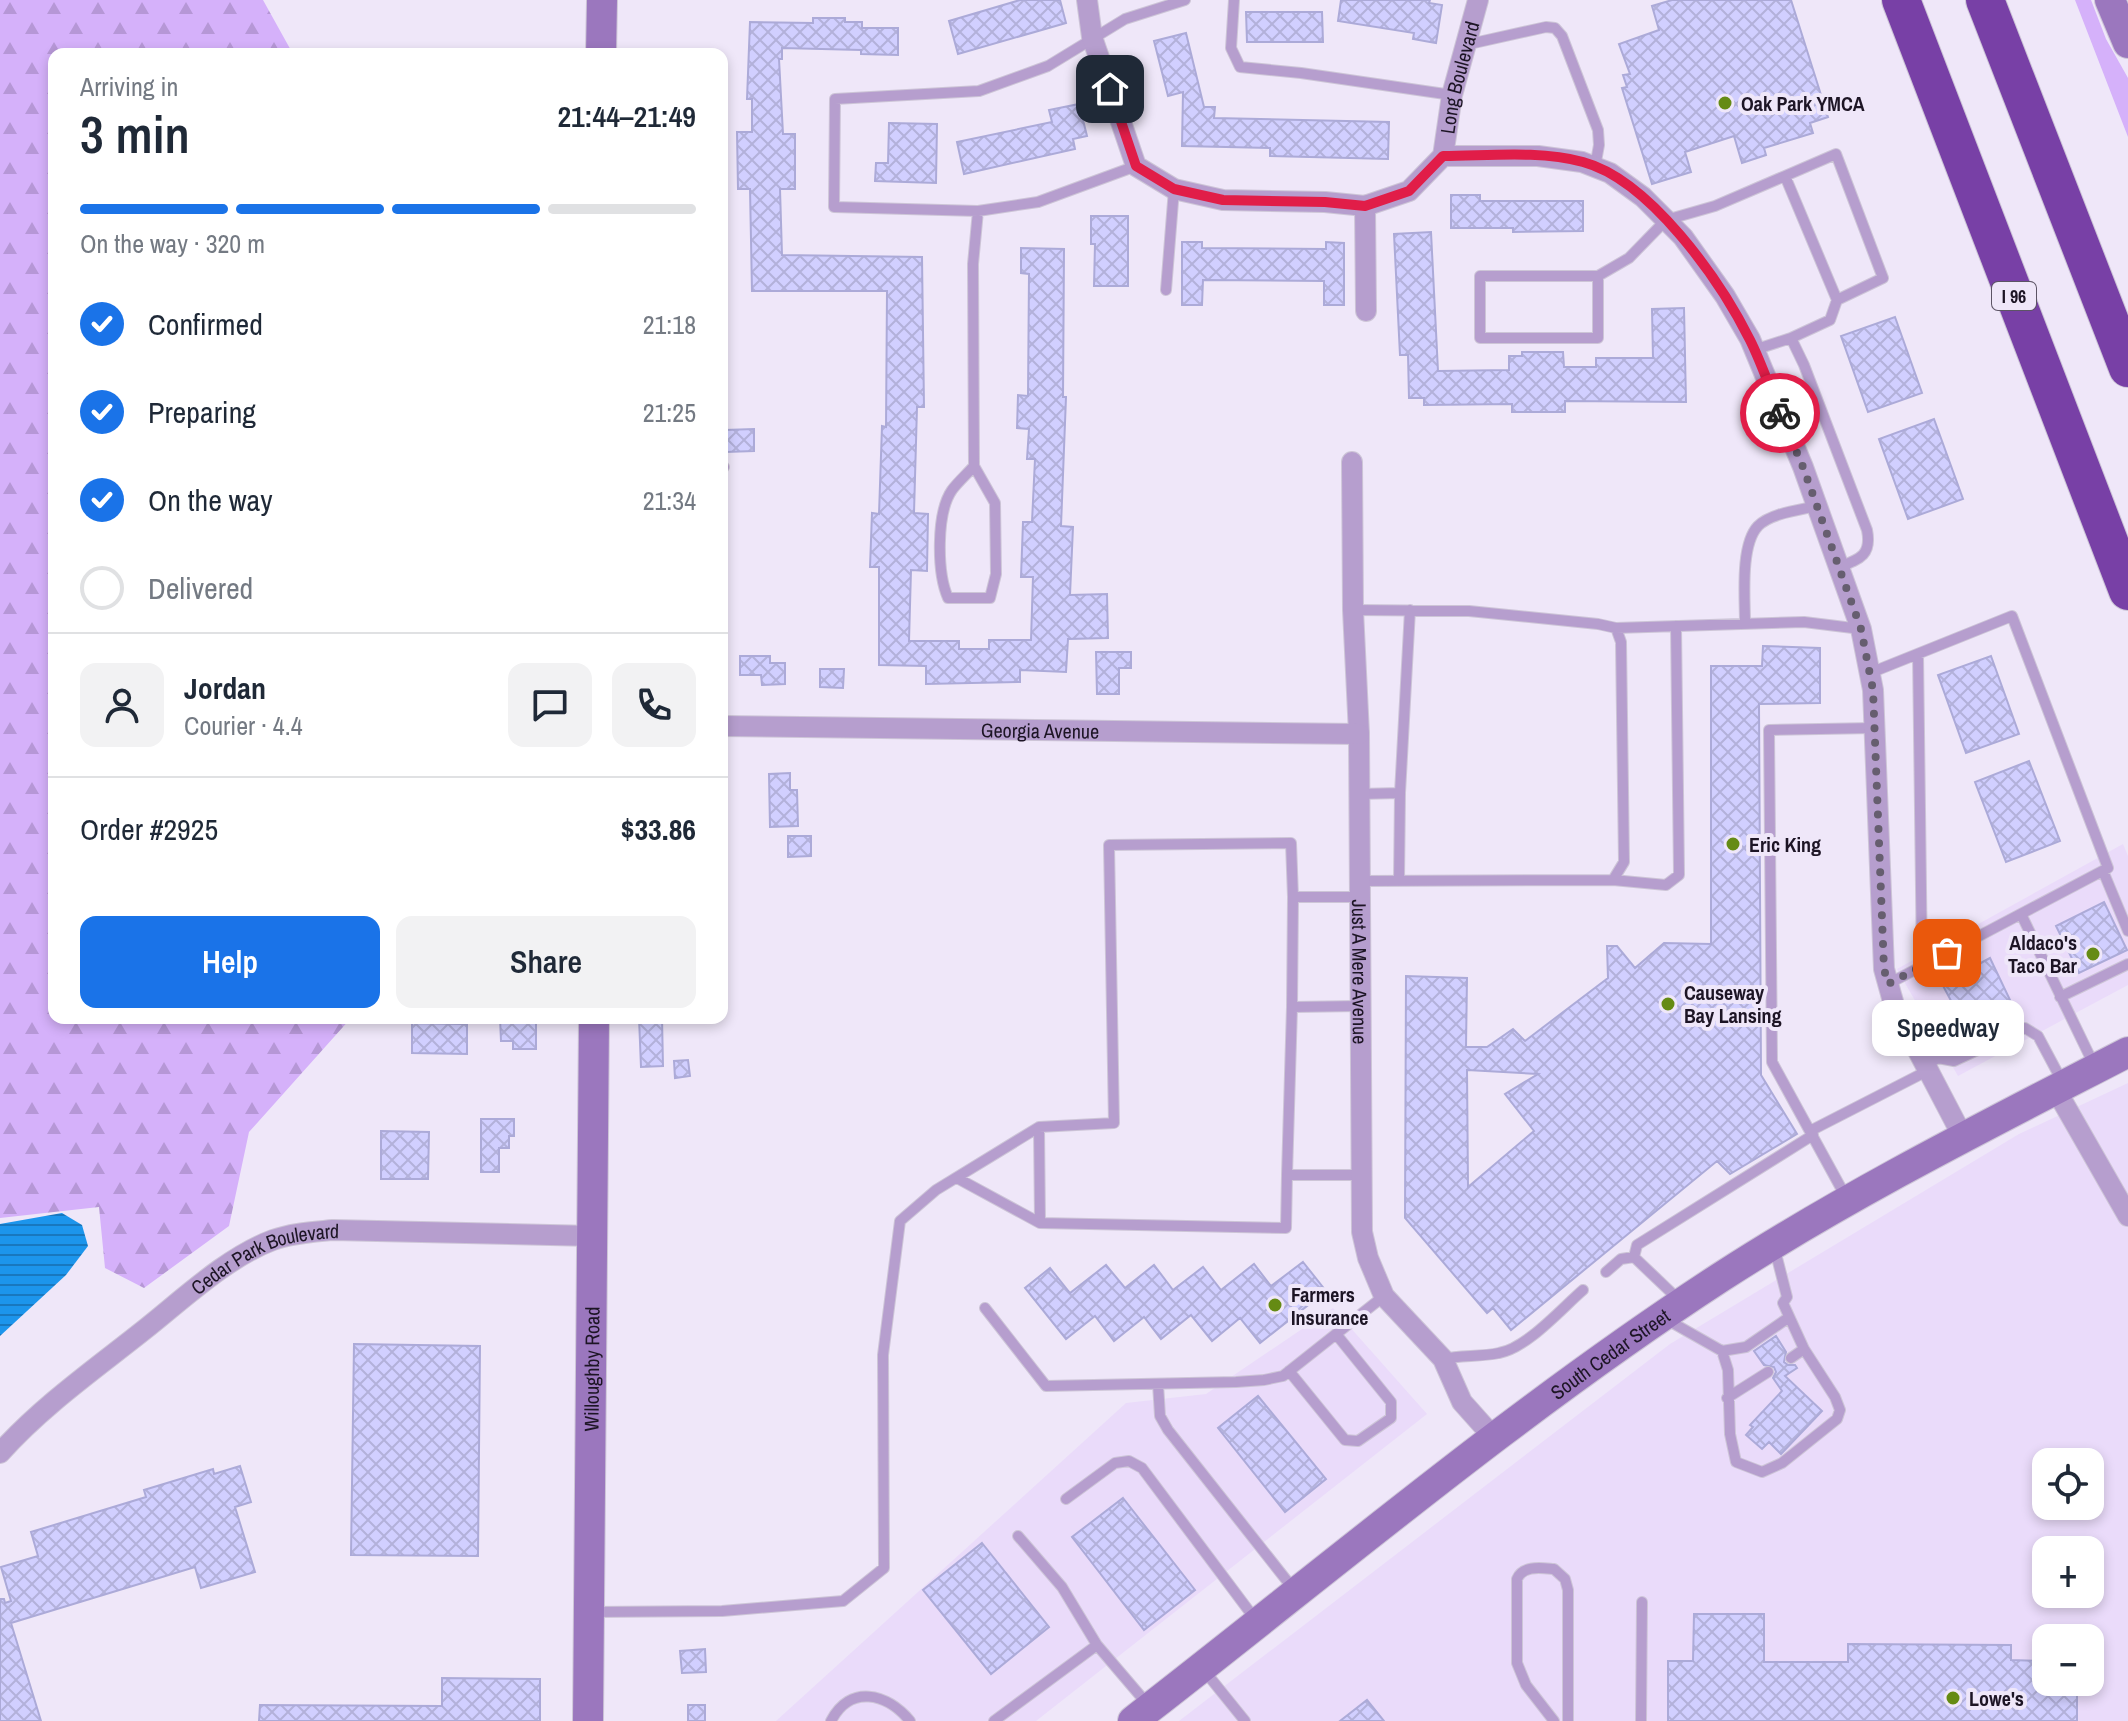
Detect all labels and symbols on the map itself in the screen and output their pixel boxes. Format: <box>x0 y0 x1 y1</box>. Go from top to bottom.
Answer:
street label: Long Boulevard <box>1433 18 1485 135</box>
pin <box>1076 55 1144 123</box>
place label: Oak Park YMCA <box>1741 90 1865 117</box>
marker: Oak Park YMCA <box>1716 94 1734 112</box>
road number: I 96 <box>1992 282 2036 310</box>
courier <box>1740 373 1820 453</box>
street label: Georgia Avenue <box>981 716 1099 744</box>
place label: Eric King <box>1749 831 1821 858</box>
marker: Eric King <box>1724 835 1742 853</box>
street label: Just A Mere Avenue <box>1346 899 1374 1044</box>
pin <box>1913 919 1981 987</box>
place label: Aldaco's Taco Bar <box>2008 929 2078 979</box>
marker: Aldaco's Taco Bar <box>2084 945 2102 963</box>
place label: Causeway Bay Lansing <box>1684 979 1782 1029</box>
marker: Causeway Bay Lansing <box>1659 995 1677 1013</box>
callout: Speedway <box>1871 1001 2023 1057</box>
street label: Cedar Park Boulevard <box>185 1216 339 1300</box>
place label: Farmers Insurance <box>1291 1281 1368 1331</box>
marker: Farmers Insurance <box>1266 1296 1284 1314</box>
street label: South Cedar Street <box>1545 1302 1675 1405</box>
street label: Willoughby Road <box>577 1306 605 1432</box>
place label: Lowe's <box>1969 1685 2024 1712</box>
marker: Lowe's <box>1944 1689 1962 1707</box>

